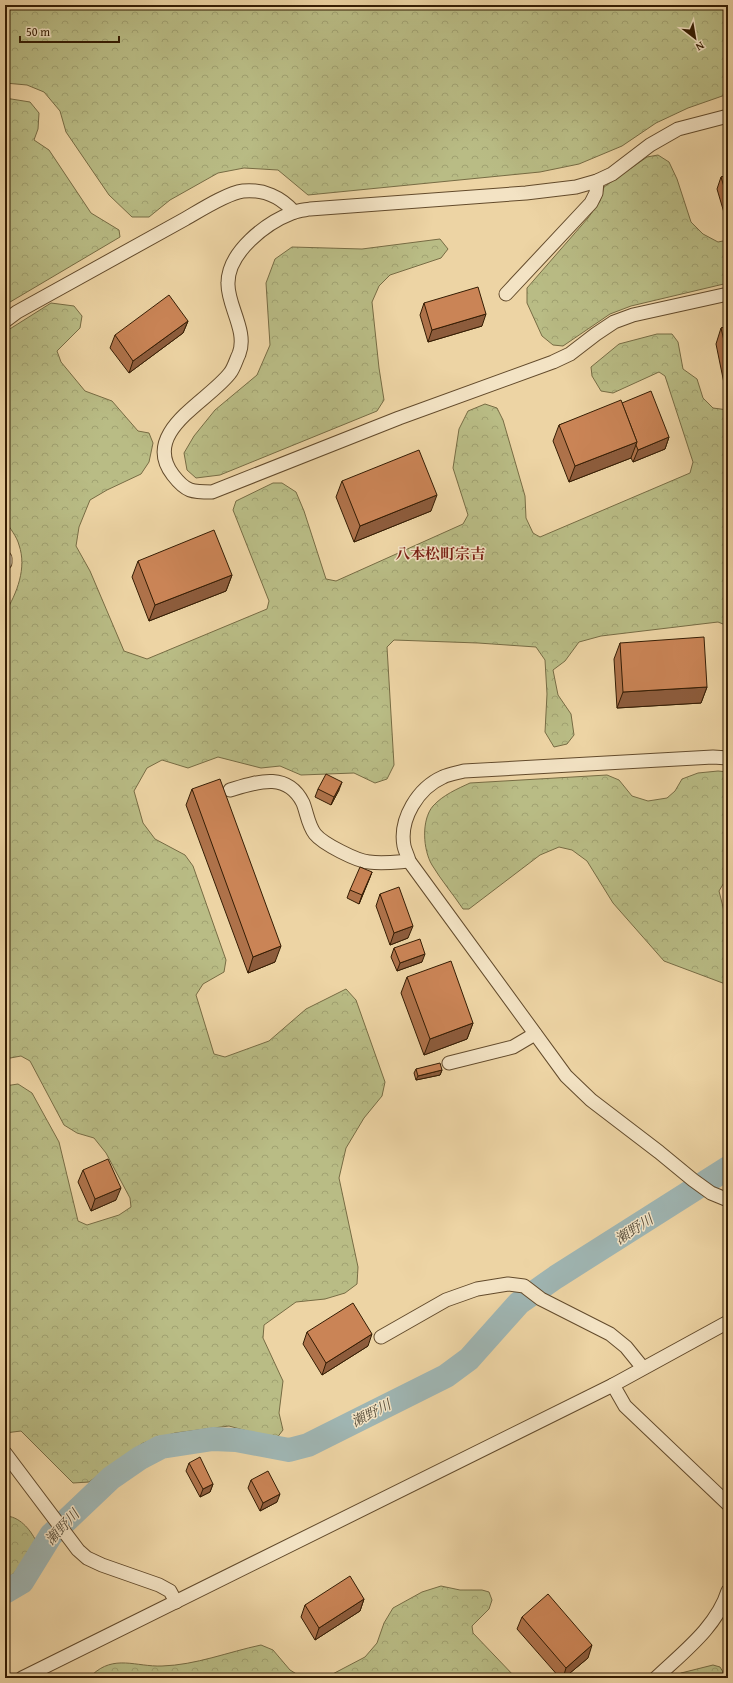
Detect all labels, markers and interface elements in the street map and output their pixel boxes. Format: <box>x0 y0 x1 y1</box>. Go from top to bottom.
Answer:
scale bar <box>20 18 119 44</box>
north arrow <box>675 18 715 58</box>
text: 50 m <box>26 23 50 40</box>
text: N <box>692 38 707 56</box>
district label: 八本松町宗吉 <box>395 543 485 564</box>
water label: 瀬野川 <box>611 1208 659 1249</box>
water label: 瀬野川 <box>348 1394 396 1431</box>
water label: 瀬野川 <box>40 1503 85 1549</box>

